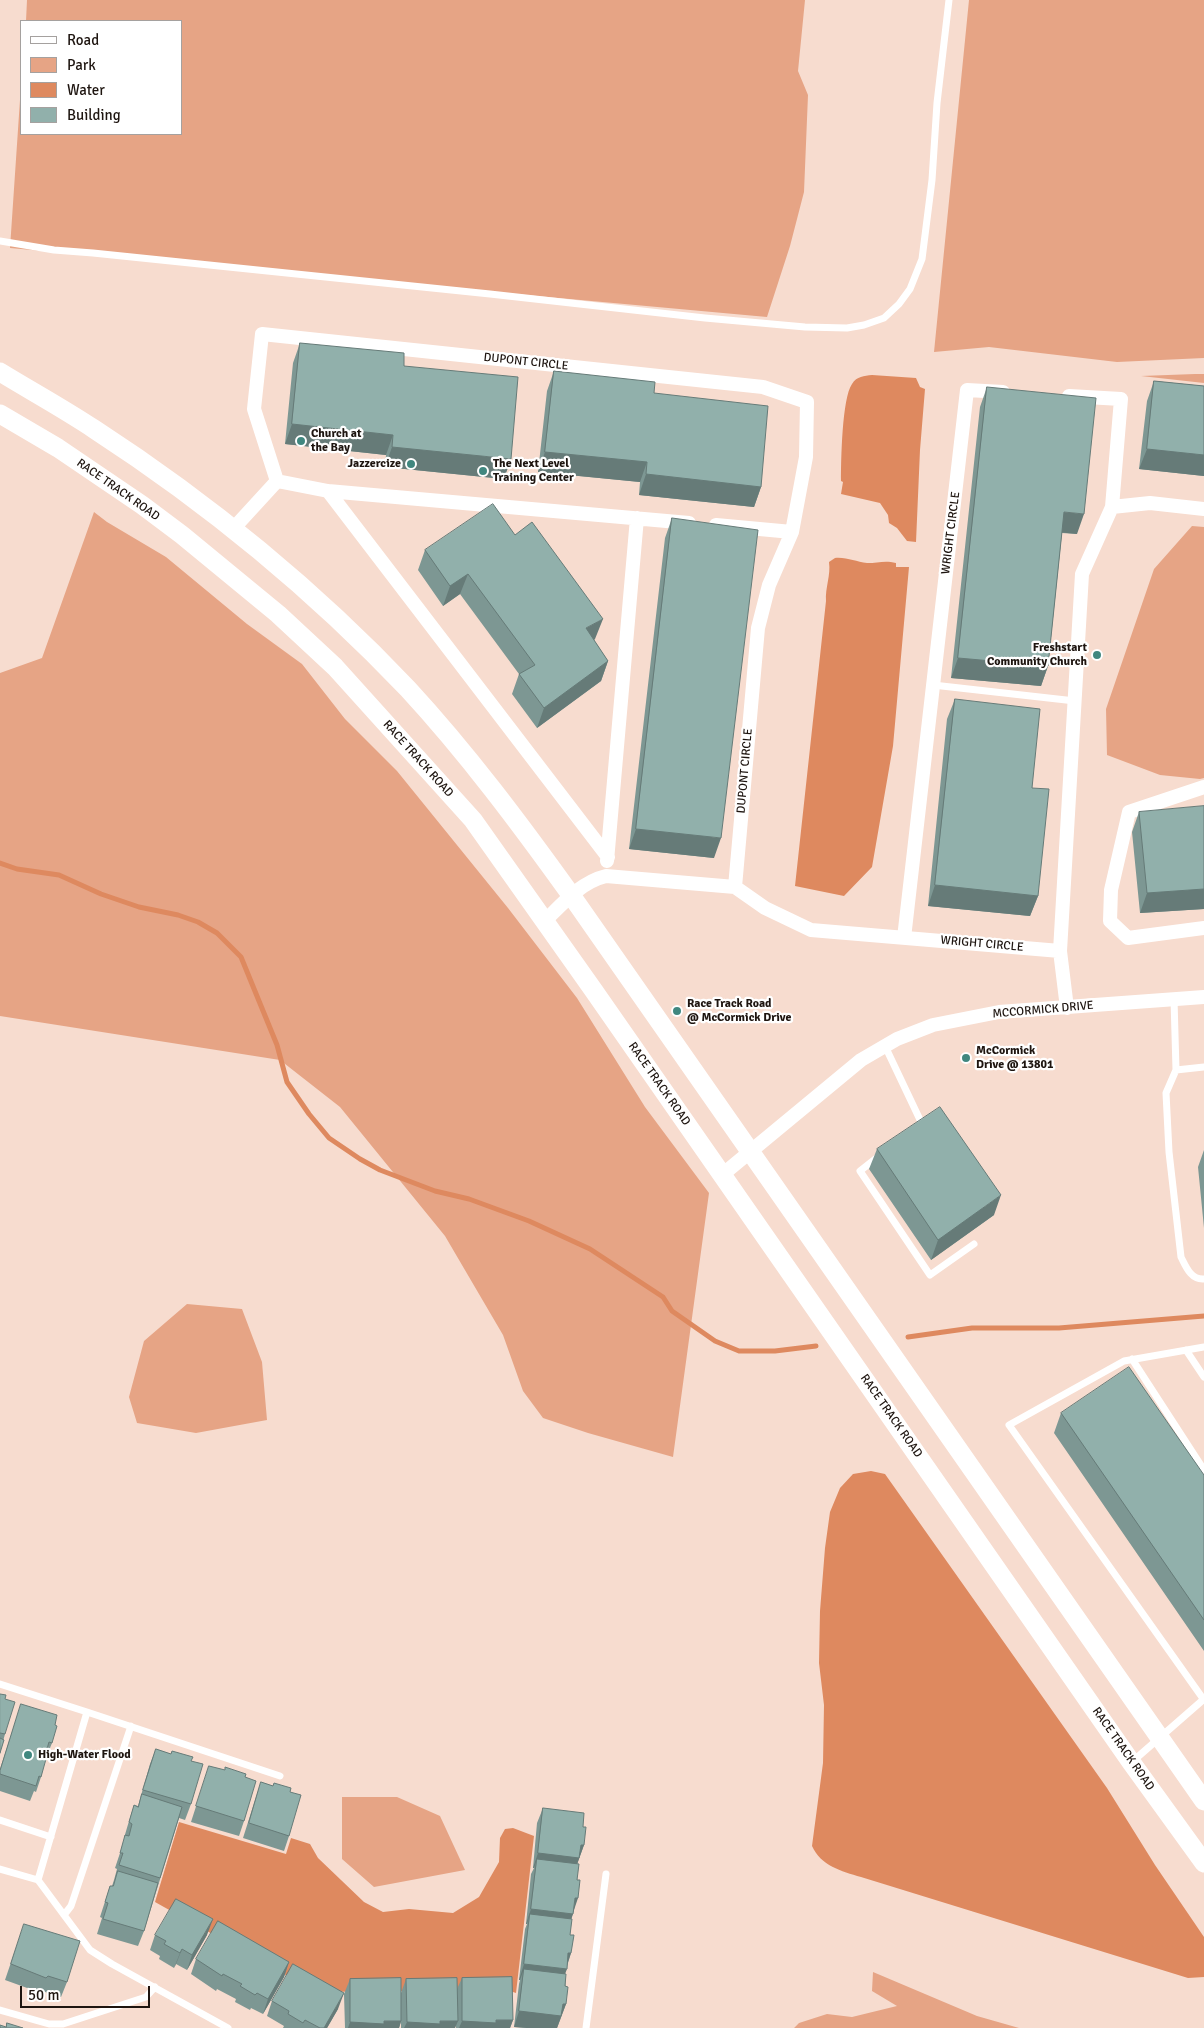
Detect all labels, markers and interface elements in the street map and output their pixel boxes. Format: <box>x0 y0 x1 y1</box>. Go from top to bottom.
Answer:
legend <box>20 20 182 135</box>
text: Road <box>67 31 99 49</box>
text: Park <box>67 56 96 74</box>
text: Water <box>67 81 105 99</box>
text: Building <box>67 106 121 124</box>
street label: DUPONT CIRCLE <box>483 350 569 374</box>
place label: Church at the Bay <box>311 427 361 455</box>
marker: Church at the Bay <box>295 435 307 447</box>
street label: RACE TRACK ROAD <box>74 456 162 524</box>
place label: Jazzercize <box>348 457 401 471</box>
place label: The Next Level Training Center <box>493 457 574 485</box>
marker: Jazzercize <box>405 458 417 470</box>
marker: The Next Level Training Center <box>477 465 489 477</box>
street label: WRIGHT CIRCLE <box>939 491 963 575</box>
place label: Freshstart Community Church <box>987 641 1087 669</box>
marker: Freshstart Community Church <box>1091 649 1103 661</box>
street label: RACE TRACK ROAD <box>380 718 456 800</box>
street label: DUPONT CIRCLE <box>734 728 756 814</box>
street label: WRIGHT CIRCLE <box>940 933 1024 955</box>
place label: Race Track Road @ McCormick Drive <box>687 997 791 1025</box>
street label: MCCORMICK DRIVE <box>992 998 1094 1022</box>
marker: Race Track Road @ McCormick Drive <box>671 1005 683 1017</box>
street label: RACE TRACK ROAD <box>625 1040 693 1128</box>
place label: McCormick Drive @ 13801 <box>976 1044 1054 1072</box>
marker: McCormick Drive @ 13801 <box>960 1052 972 1064</box>
street label: RACE TRACK ROAD <box>857 1372 925 1460</box>
street label: RACE TRACK ROAD <box>1089 1705 1157 1793</box>
place label: High-Water Flood <box>38 1748 131 1762</box>
marker: High-Water Flood <box>22 1749 34 1761</box>
scale bar <box>22 1976 152 2008</box>
text: 50 m <box>28 1986 59 2004</box>

